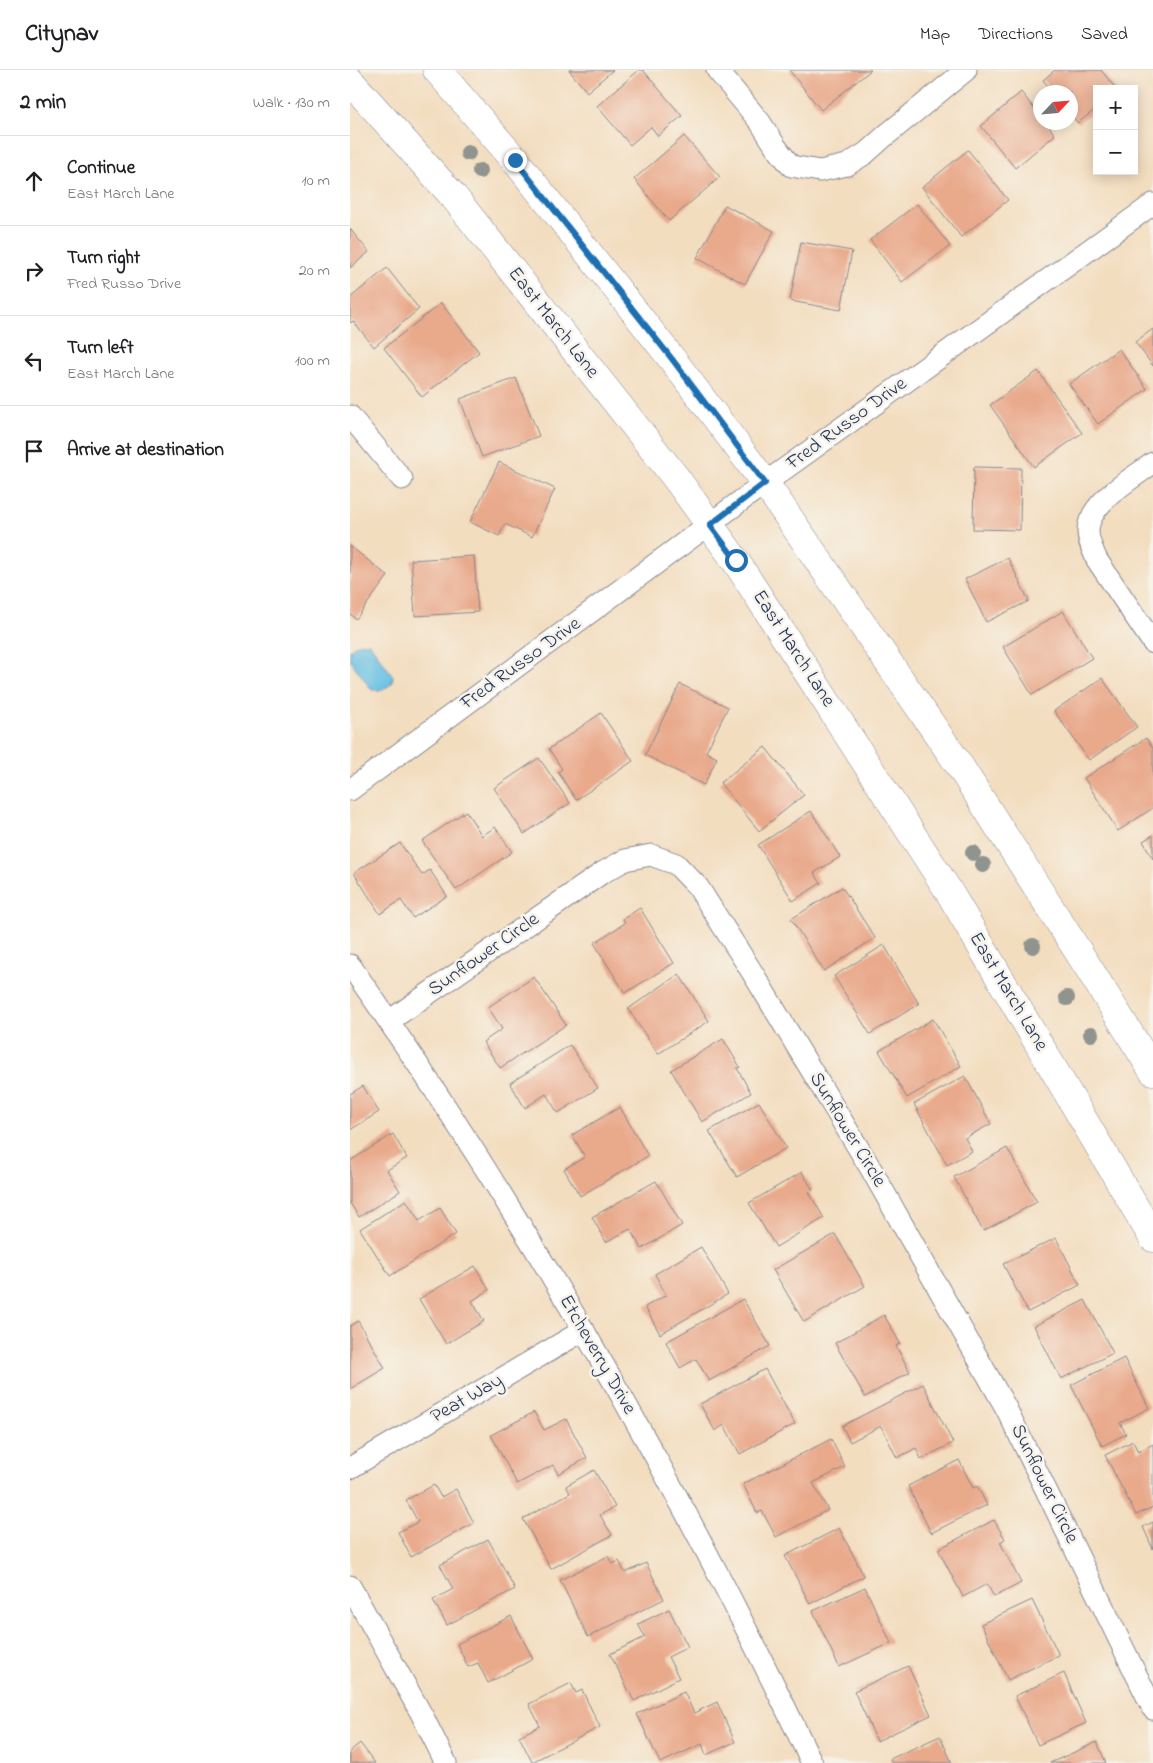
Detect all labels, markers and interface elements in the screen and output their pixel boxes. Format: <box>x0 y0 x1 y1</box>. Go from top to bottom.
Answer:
text: Citynav <box>25 17 98 52</box>
text: Map <box>920 22 950 48</box>
text: Directions <box>978 22 1053 48</box>
text: Saved <box>1081 22 1128 48</box>
north arrow <box>1033 85 1078 130</box>
map controls <box>1093 85 1138 175</box>
button: + <box>1093 85 1138 130</box>
text: 2 min <box>20 88 66 118</box>
text: Walk · 130 m <box>253 91 330 115</box>
button: − <box>1093 130 1138 175</box>
route end <box>504 149 527 172</box>
text: Continue <box>67 155 135 182</box>
icon: ahead <box>20 167 48 195</box>
text: 10 m <box>302 169 330 193</box>
text: East March Lane <box>67 182 175 206</box>
text: Turn right <box>67 245 140 272</box>
icon: right <box>20 257 48 285</box>
text: 20 m <box>299 259 330 283</box>
street label: East March Lane <box>500 261 606 385</box>
text: Fred Russo Drive <box>67 272 181 296</box>
text: Turn left <box>67 335 134 362</box>
icon: left <box>20 347 48 375</box>
text: 100 m <box>295 349 330 373</box>
text: East March Lane <box>67 362 175 386</box>
street label: Fred Russo Drive <box>780 370 913 478</box>
icon: arrive <box>20 437 48 465</box>
text: Arrive at destination <box>67 437 224 464</box>
route start <box>725 549 748 572</box>
street label: East March Lane <box>744 585 842 713</box>
street label: Fred Russo Drive <box>454 610 587 718</box>
street label: Sunflower Circle <box>423 906 546 1004</box>
street label: East March Lane <box>961 927 1055 1057</box>
street label: Sunflower Circle <box>801 1067 893 1193</box>
street label: Etcheverry Drive <box>551 1290 643 1420</box>
street label: Peat Way <box>425 1367 509 1431</box>
street label: Sunflower Circle <box>1003 1419 1086 1549</box>

